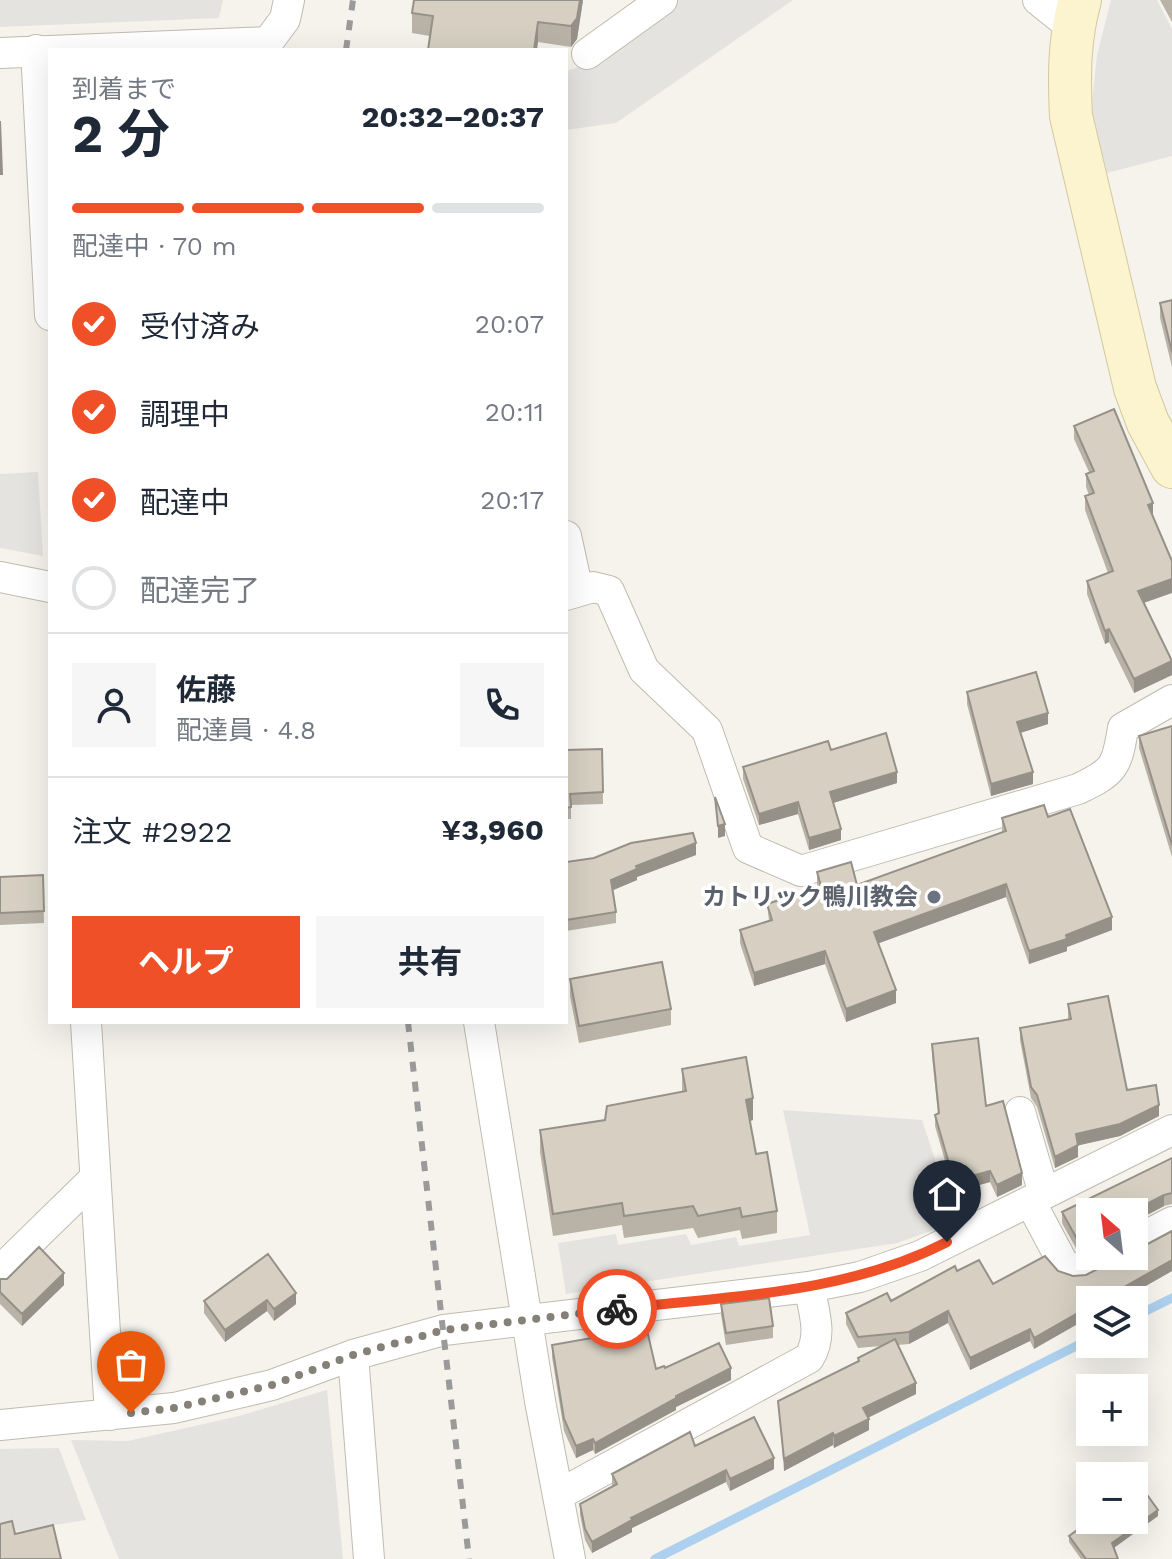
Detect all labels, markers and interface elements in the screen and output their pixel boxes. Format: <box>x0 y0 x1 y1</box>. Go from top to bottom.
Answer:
text: 到着まで <box>72 74 176 104</box>
text: 20:32–20:37 <box>361 99 544 134</box>
text: 2 分 <box>72 104 170 165</box>
text: 配達中 · 70 m <box>72 231 236 261</box>
icon: check <box>72 302 116 346</box>
text: 受付済み <box>140 309 260 344</box>
text: 20:07 <box>475 309 544 339</box>
icon: check <box>72 390 116 434</box>
text: 調理中 <box>140 397 230 432</box>
text: 20:11 <box>485 397 544 427</box>
icon: check <box>72 478 116 522</box>
text: 配達中 <box>140 485 230 520</box>
text: 20:17 <box>480 485 544 515</box>
text: 配達完了 <box>140 573 260 608</box>
button: person <box>72 663 156 747</box>
button: phone <box>460 663 544 747</box>
text: 佐藤 <box>176 672 236 707</box>
text: 配達員 · 4.8 <box>176 715 316 745</box>
text: ¥3,960 <box>441 812 544 847</box>
text: 注文 #2922 <box>72 814 232 849</box>
place label: カトリック鴨川教会 <box>702 883 918 911</box>
marker: カトリック鴨川教会 <box>925 888 943 906</box>
button: ヘルプ <box>72 916 300 1008</box>
button: 共有 <box>316 916 544 1008</box>
pin <box>913 1160 981 1242</box>
icon: home <box>925 1172 969 1216</box>
north arrow <box>1076 1198 1148 1270</box>
map controls <box>1076 1198 1148 1534</box>
courier <box>577 1269 657 1349</box>
button: layers <box>1076 1286 1148 1358</box>
icon: bike <box>595 1287 639 1331</box>
pin <box>97 1331 165 1413</box>
icon: bag <box>109 1343 153 1387</box>
button: + <box>1076 1374 1148 1446</box>
button: − <box>1076 1462 1148 1534</box>

